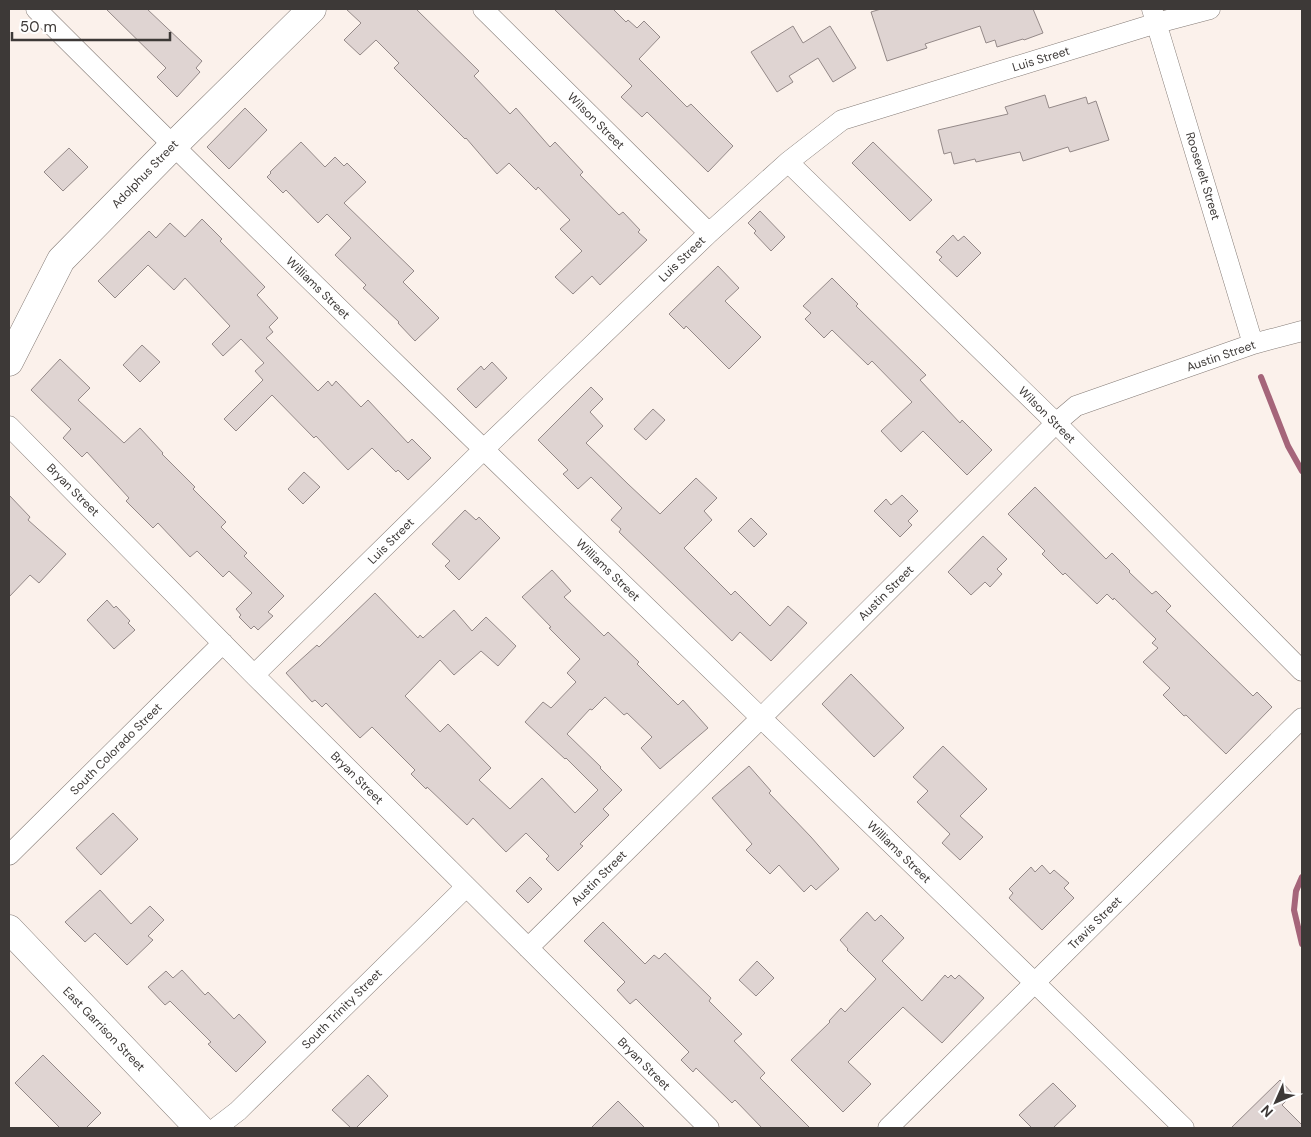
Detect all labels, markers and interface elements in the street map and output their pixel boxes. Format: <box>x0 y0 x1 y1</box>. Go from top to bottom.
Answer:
scale bar <box>12 10 170 42</box>
text: 50 m <box>20 17 57 37</box>
street label: Luis Street <box>1010 43 1072 75</box>
street label: Wilson Street <box>564 89 628 153</box>
street label: Roosevelt Street <box>1182 130 1224 222</box>
street label: Adolphus Street <box>108 136 182 212</box>
street label: Luis Street <box>655 232 709 285</box>
street label: Williams Street <box>283 253 354 323</box>
street label: Austin Street <box>1184 337 1258 375</box>
street label: Wilson Street <box>1015 383 1079 447</box>
street label: Bryan Street <box>43 460 103 520</box>
street label: Luis Street <box>364 514 418 568</box>
street label: Williams Street <box>573 535 644 605</box>
street label: Austin Street <box>855 562 917 624</box>
street label: South Colorado Street <box>66 699 166 799</box>
street label: Bryan Street <box>327 748 387 808</box>
street label: Williams Street <box>864 817 935 887</box>
street label: Austin Street <box>568 847 630 909</box>
street label: Travis Street <box>1065 893 1125 953</box>
street label: South Trinity Street <box>298 965 386 1053</box>
street label: East Garrison Street <box>59 983 149 1075</box>
street label: Bryan Street <box>614 1034 674 1094</box>
north arrow <box>1251 1077 1301 1127</box>
text: N <box>1257 1101 1277 1121</box>

